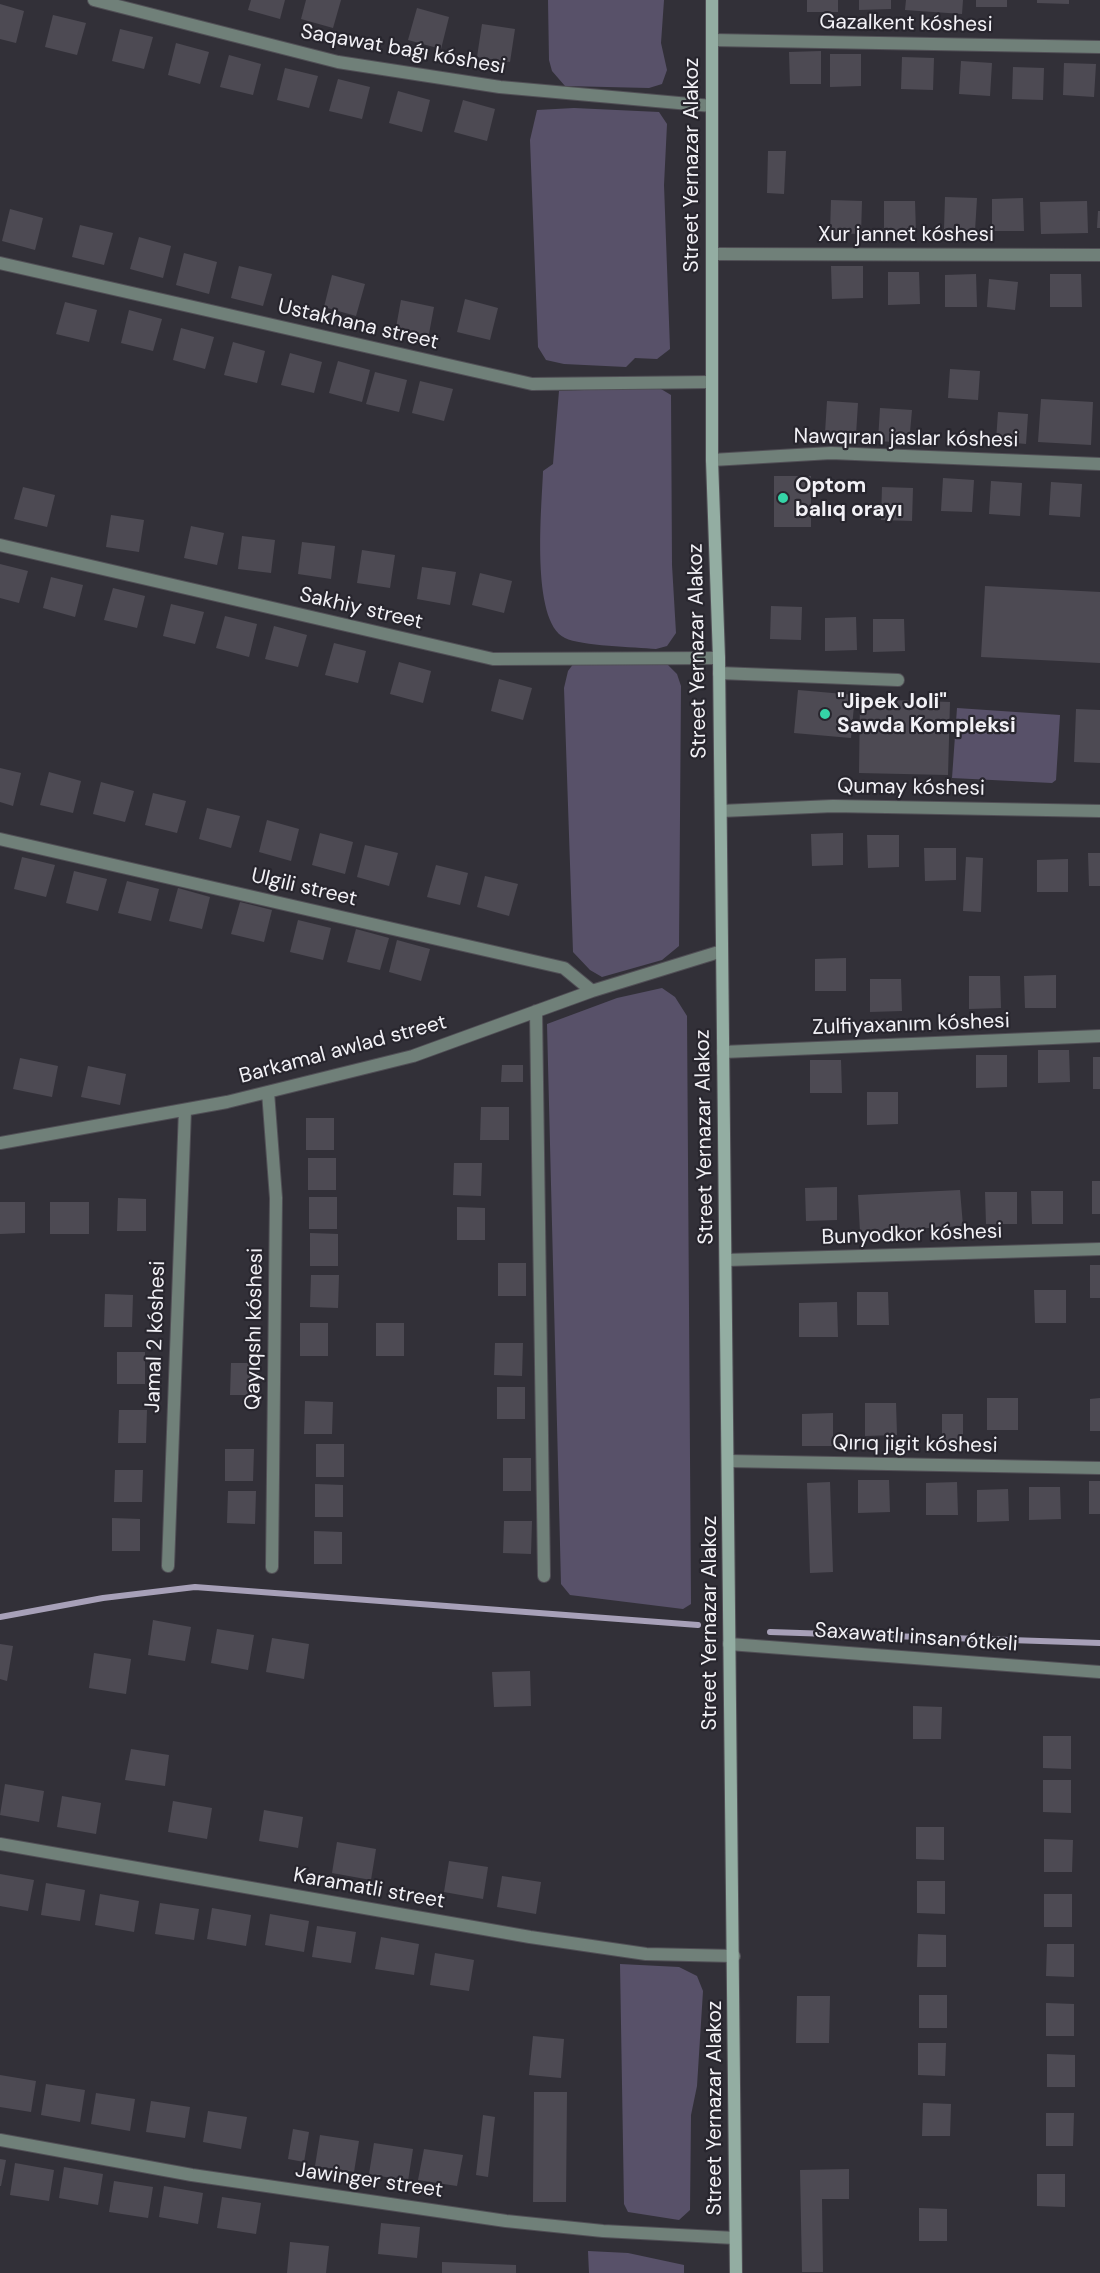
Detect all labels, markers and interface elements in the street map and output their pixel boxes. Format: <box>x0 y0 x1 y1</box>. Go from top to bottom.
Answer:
street label: Gazalkent kóshesi <box>819 10 993 38</box>
street label: Saqawat baǵı kóshesi <box>299 20 507 80</box>
street label: Street Yernazar Alakoz <box>679 58 705 272</box>
street label: Xur jannet kóshesi <box>818 222 994 248</box>
street label: Ustakhana street <box>275 294 441 356</box>
street label: Nawqıran jaslar kóshesi <box>793 424 1019 454</box>
place label: Optom balıq orayı <box>795 473 903 523</box>
marker: Optom balıq orayı <box>776 491 790 505</box>
street label: Street Yernazar Alakoz <box>684 543 712 759</box>
street label: Sakhiy street <box>297 583 425 635</box>
place label: "Jipek Joli" Sawda Kompleksi <box>837 689 1016 739</box>
marker: "Jipek Joli" Sawda Kompleksi <box>818 707 832 721</box>
street label: Qumay kóshesi <box>837 774 985 802</box>
street label: Ulgili street <box>249 864 359 912</box>
street label: Zulfiyaxanım kóshesi <box>812 1009 1010 1041</box>
street label: Barkamal awlad street <box>237 1010 449 1090</box>
street label: Street Yernazar Alakoz <box>691 1029 719 1245</box>
street label: Bunyodkor kóshesi <box>821 1219 1003 1251</box>
street label: Qayıqshı kóshesi <box>241 1248 269 1410</box>
street label: Jamal 2 kóshesi <box>141 1260 171 1414</box>
street label: Qırıq jigit kóshesi <box>832 1431 998 1459</box>
street label: Street Yernazar Alakoz <box>697 1516 723 1730</box>
street label: Saxawatlı insan ótkeli <box>814 1618 1018 1658</box>
street label: Karamatli street <box>291 1863 447 1915</box>
street label: Street Yernazar Alakoz <box>702 2001 728 2215</box>
street label: Jawinger street <box>294 2158 444 2204</box>

